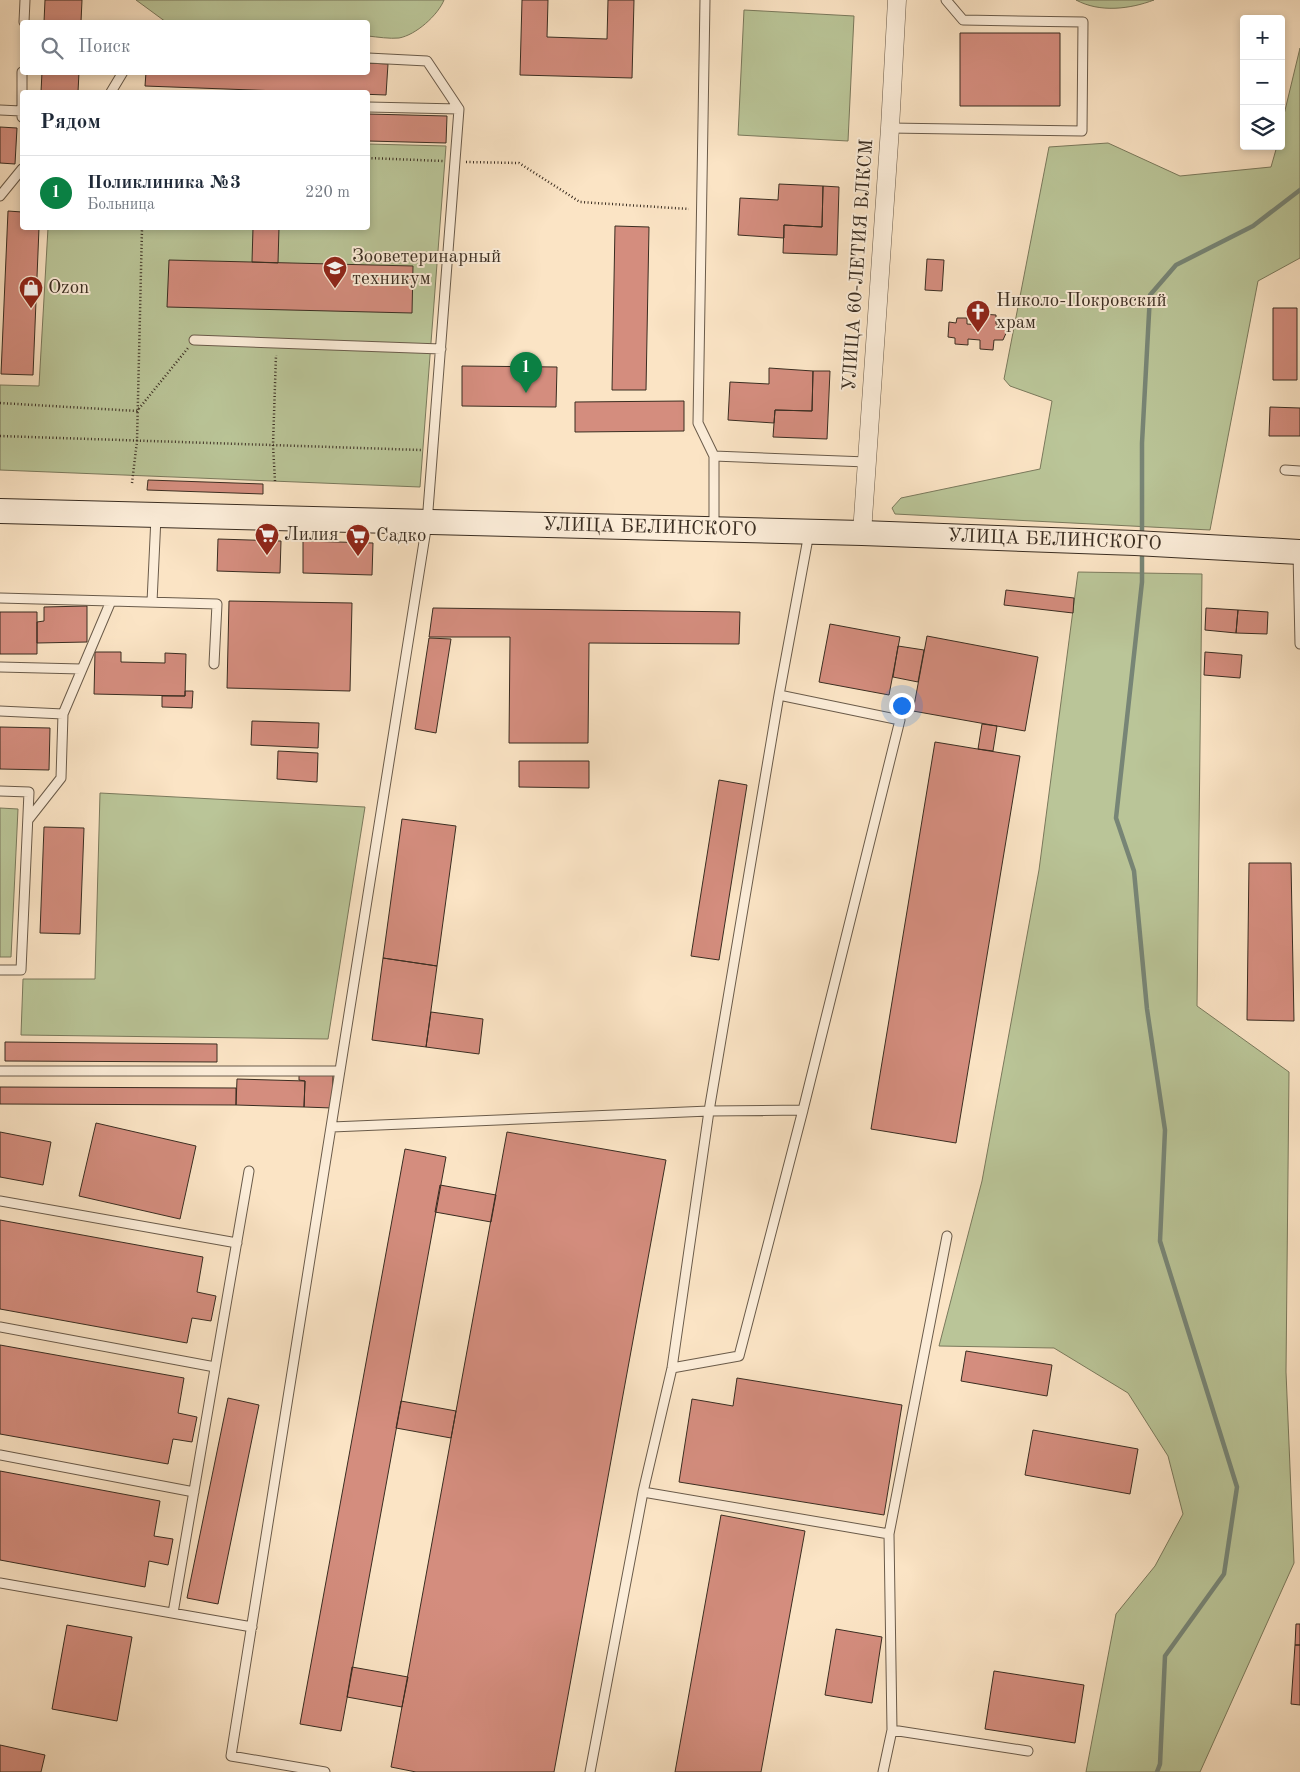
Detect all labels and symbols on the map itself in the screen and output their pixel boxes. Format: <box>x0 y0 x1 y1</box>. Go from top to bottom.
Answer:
street label: УЛИЦА 60-ЛЕТИЯ ВЛКСМ <box>841 138 877 392</box>
place label: Зооветеринарный техникум <box>352 248 501 289</box>
school or university icon: Зооветеринарный техникум <box>322 255 348 289</box>
shop icon: Ozon <box>18 275 44 309</box>
place label: Ozon <box>48 279 89 298</box>
place label: Николо-Покровский храм <box>996 292 1167 333</box>
church icon: Николо-Покровский храм <box>965 299 991 333</box>
pin: 1 <box>510 352 542 393</box>
street label: УЛИЦА БЕЛИНСКОГО <box>543 515 757 540</box>
supermarket icon: Лилия <box>254 522 280 556</box>
supermarket icon: Садко <box>345 523 371 557</box>
place label: Лилия <box>284 526 339 545</box>
place label: Садко <box>376 527 426 546</box>
street label: УЛИЦА БЕЛИНСКОГО <box>947 527 1162 554</box>
your location <box>889 693 915 719</box>

